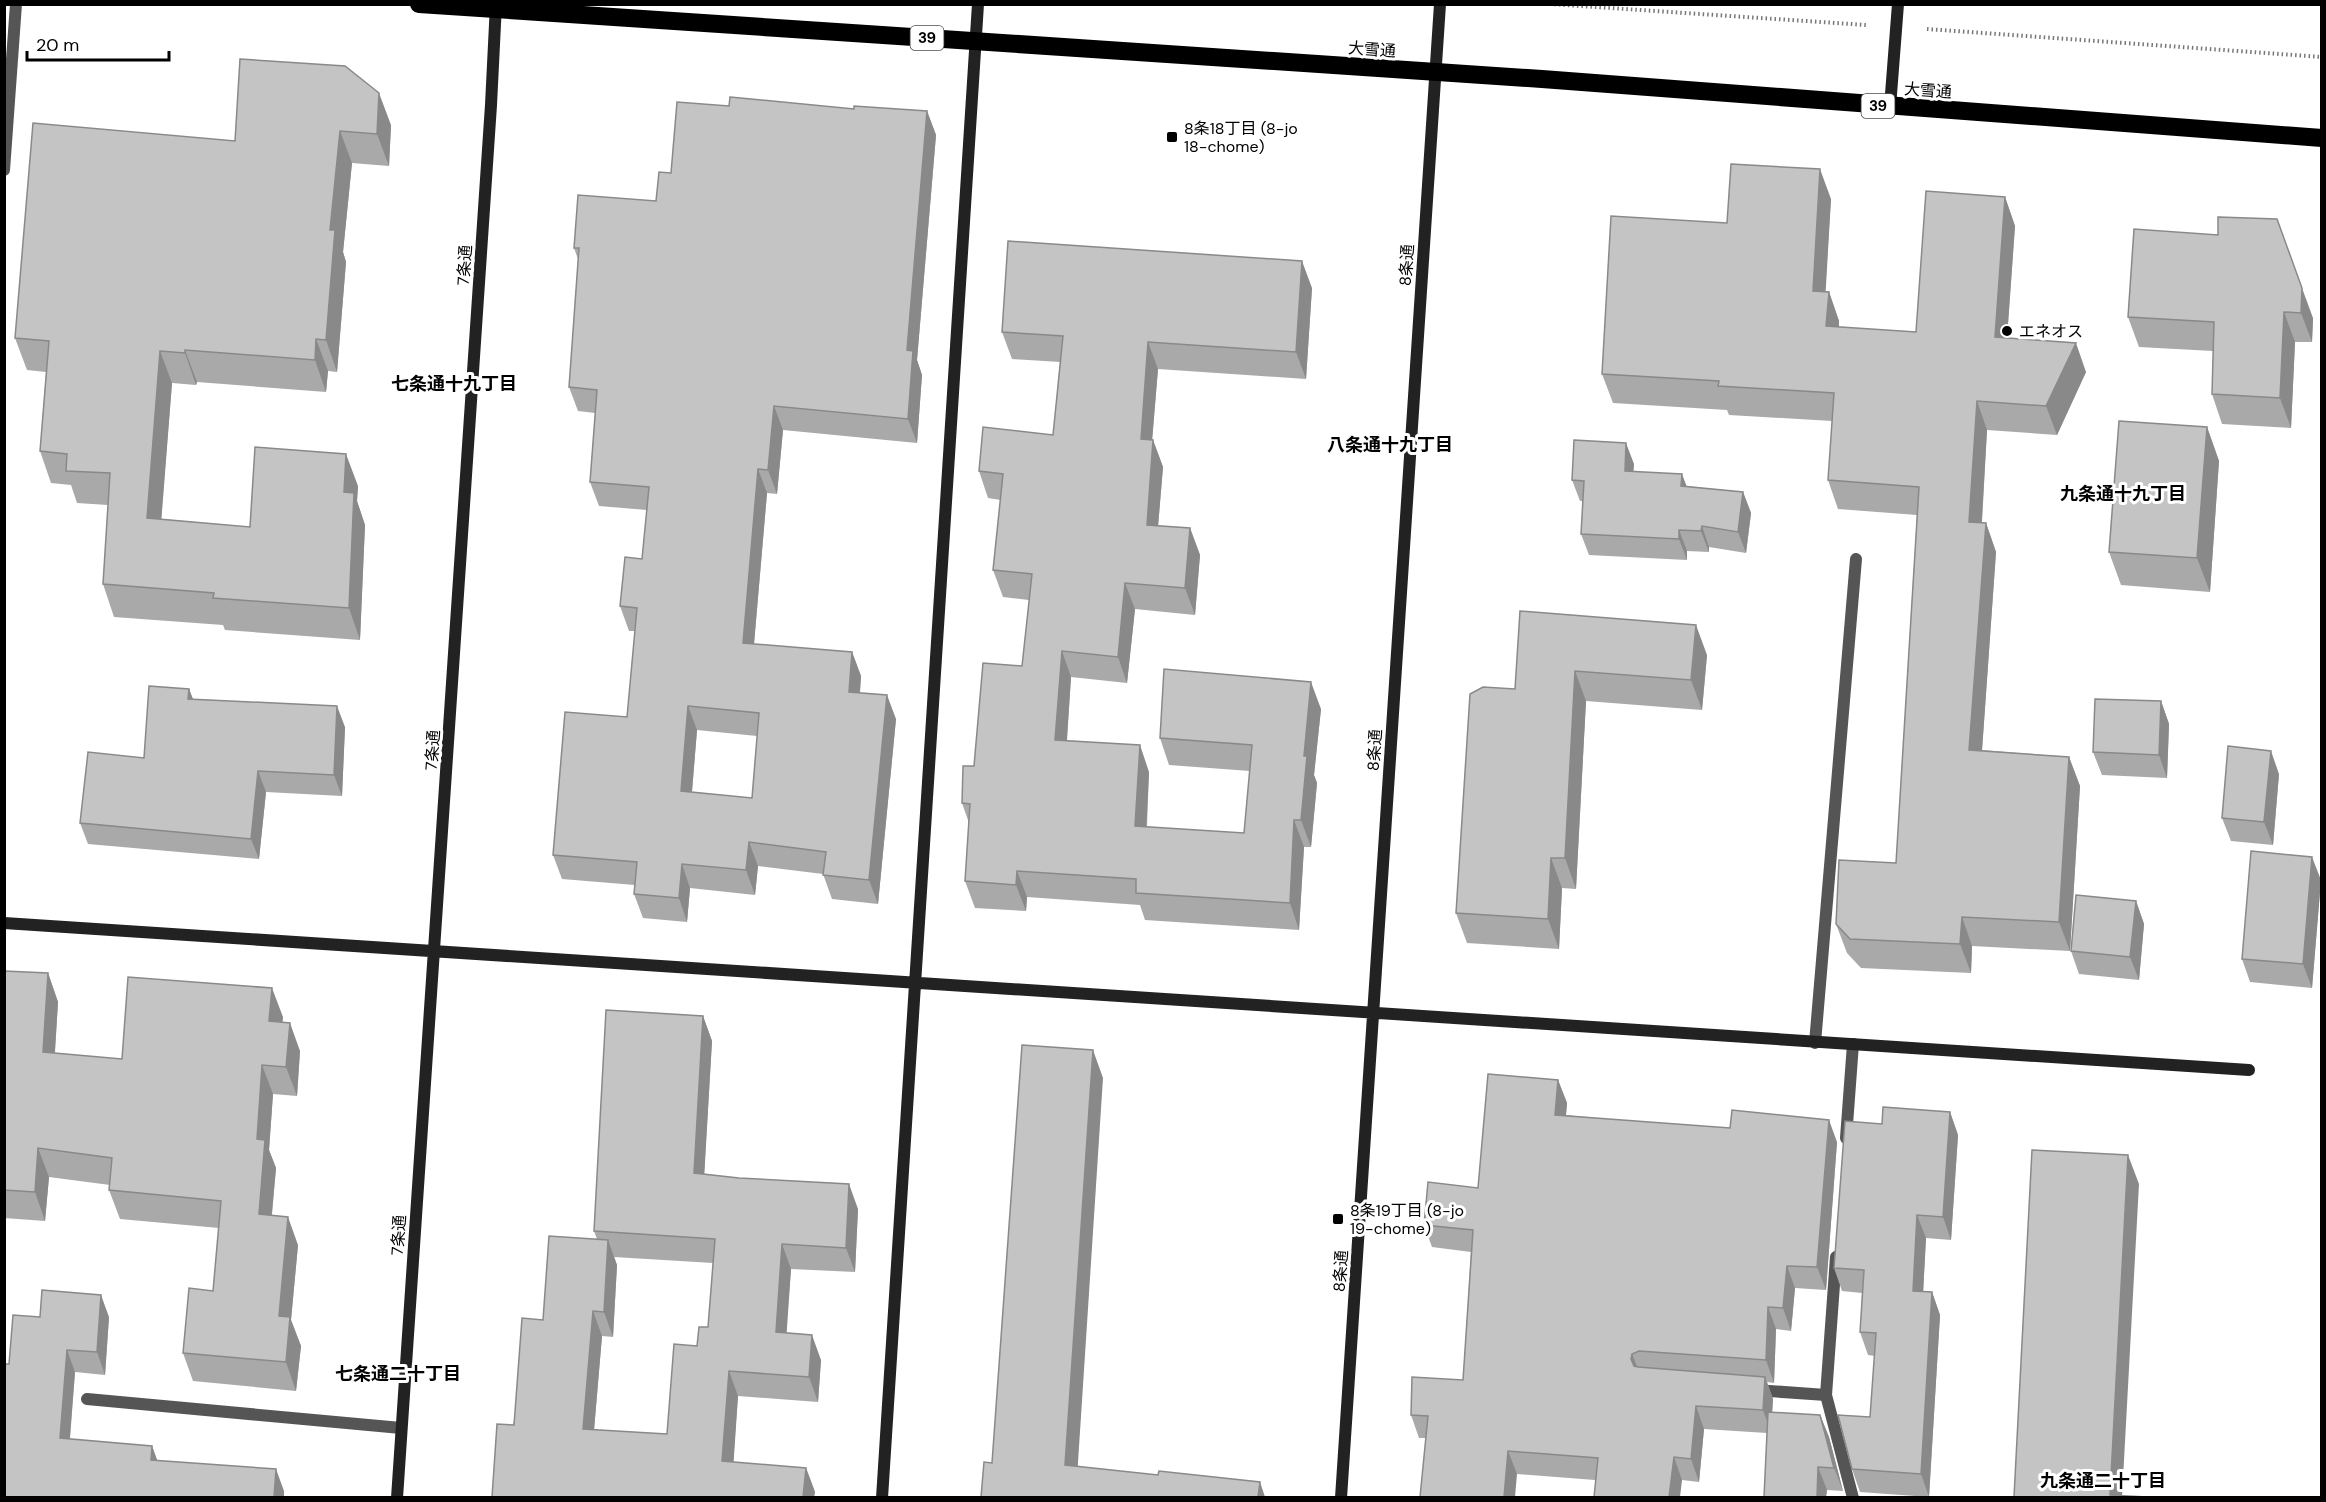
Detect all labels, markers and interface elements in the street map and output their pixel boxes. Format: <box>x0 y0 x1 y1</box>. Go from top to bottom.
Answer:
scale bar <box>27 24 170 62</box>
road number: 39 <box>910 26 944 50</box>
text: 20 m <box>36 33 79 57</box>
street label: 大雪通 <box>1347 37 1397 62</box>
street label: 大雪通 <box>1903 78 1953 103</box>
road number: 39 <box>1862 94 1894 118</box>
place label: 8条18丁目 (8-jo 18-chome) <box>1184 118 1298 157</box>
marker: 8条18丁目 (8-jo 18-chome) <box>1165 130 1179 144</box>
street label: 8条通 <box>1395 243 1418 287</box>
street label: 7条通 <box>453 244 476 286</box>
place label: エネオス <box>2019 321 2083 342</box>
marker: エネオス <box>2000 324 2014 338</box>
district label: 七条通十九丁目 <box>391 372 517 396</box>
district label: 八条通十九丁目 <box>1327 433 1453 457</box>
district label: 九条通十九丁目 <box>2060 482 2186 506</box>
street label: 8条通 <box>1363 728 1386 772</box>
street label: 7条通 <box>421 729 444 771</box>
place label: 8条19丁目 (8-jo 19-chome) <box>1350 1200 1464 1239</box>
marker: 8条19丁目 (8-jo 19-chome) <box>1331 1212 1345 1226</box>
street label: 7条通 <box>387 1214 410 1256</box>
street label: 8条通 <box>1329 1249 1352 1293</box>
district label: 七条通二十丁目 <box>335 1362 461 1386</box>
district label: 九条通二十丁目 <box>2040 1469 2166 1493</box>

